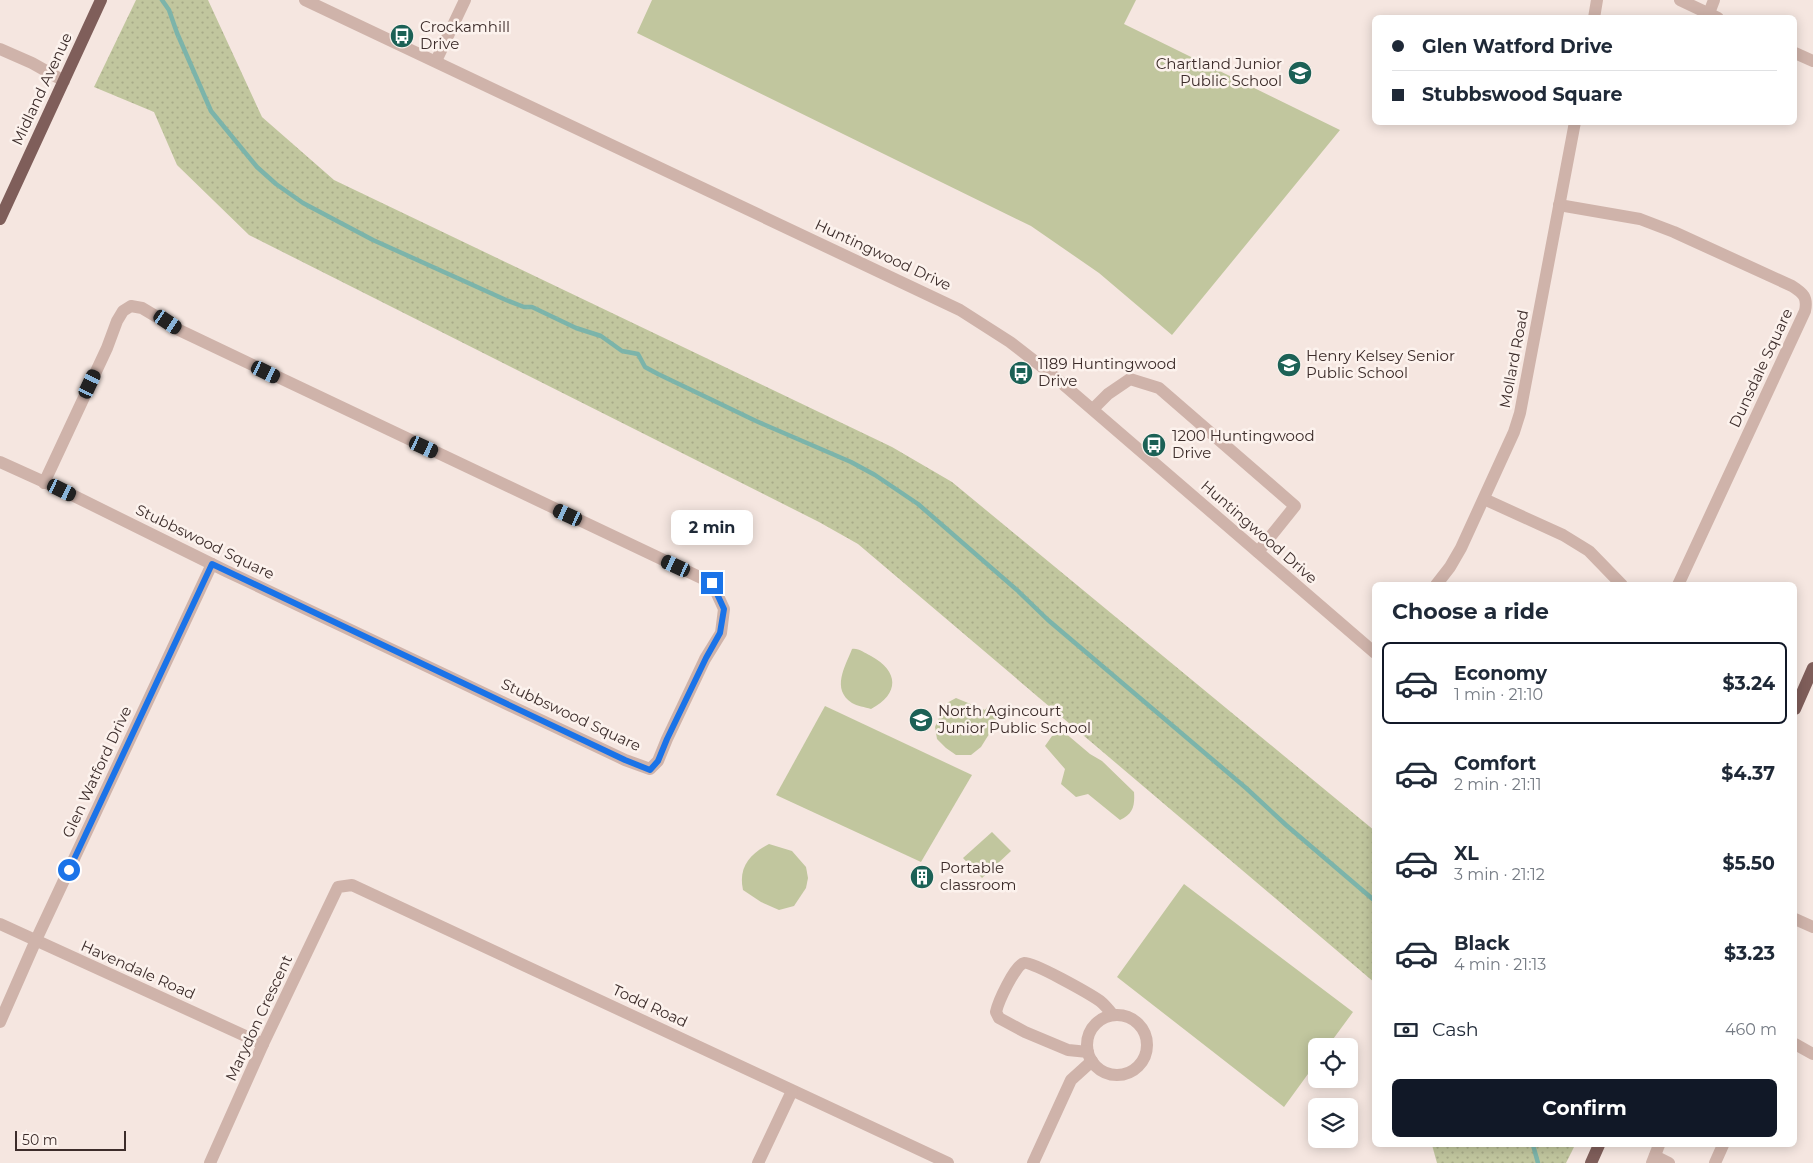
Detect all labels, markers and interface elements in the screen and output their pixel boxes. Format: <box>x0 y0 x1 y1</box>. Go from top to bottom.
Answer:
place label: Crockamhill Drive <box>420 17 510 53</box>
bus stop icon: Crockamhill Drive <box>389 23 415 49</box>
street label: Midland Avenue <box>7 29 76 148</box>
text: Glen Watford Drive <box>1422 35 1613 58</box>
place label: Chartland Junior Public School <box>1156 54 1282 90</box>
school or university icon: Chartland Junior Public School <box>1287 60 1313 86</box>
text: Stubbswood Square <box>1422 83 1623 106</box>
street label: Huntingwood Drive <box>812 215 954 294</box>
street label: Dunsdale Square <box>1725 305 1796 430</box>
car <box>151 307 184 337</box>
street label: Mollard Road <box>1495 308 1532 410</box>
place label: Henry Kelsey Senior Public School <box>1306 346 1455 382</box>
school or university icon: Henry Kelsey Senior Public School <box>1276 352 1302 378</box>
place label: 1189 Huntingwood Drive <box>1038 354 1176 390</box>
car <box>249 359 282 385</box>
bus stop icon: 1189 Huntingwood Drive <box>1008 360 1034 386</box>
car <box>76 367 103 401</box>
place label: 1200 Huntingwood Drive <box>1172 426 1315 462</box>
bus stop icon: 1200 Huntingwood Drive <box>1141 432 1167 458</box>
car <box>407 434 440 460</box>
street label: Huntingwood Drive <box>1197 476 1321 587</box>
car <box>45 477 78 503</box>
street label: Stubbswood Square <box>133 500 278 583</box>
car <box>551 502 584 528</box>
callout: 2 min <box>671 510 753 546</box>
text: 2 min <box>689 518 735 537</box>
car <box>659 553 692 579</box>
route end <box>701 572 723 594</box>
text: Choose a ride <box>1392 598 1549 625</box>
icon: car <box>1394 661 1439 706</box>
text: Economy <box>1454 662 1547 685</box>
text: $3.24 <box>1722 672 1775 695</box>
street label: Stubbswood Square <box>498 674 644 755</box>
text: 1 min · 21:10 <box>1454 685 1543 704</box>
place label: North Agincourt Junior Public School <box>937 701 1091 737</box>
street label: Glen Watford Drive <box>58 703 135 841</box>
school or university icon: North Agincourt Junior Public School <box>908 707 934 733</box>
icon: car <box>1394 751 1439 796</box>
text: Comfort <box>1454 752 1536 775</box>
text: $4.37 <box>1721 762 1775 785</box>
text: 2 min · 21:11 <box>1454 775 1542 794</box>
icon: car <box>1394 841 1439 886</box>
text: XL <box>1454 842 1479 865</box>
text: $5.50 <box>1722 852 1775 875</box>
place label: Portable classroom <box>940 858 1016 894</box>
route start <box>58 859 80 881</box>
building icon: Portable classroom <box>909 864 935 890</box>
text: 3 min · 21:12 <box>1454 865 1545 884</box>
icon: car <box>1394 931 1439 976</box>
text: Black <box>1454 932 1510 955</box>
street label: Havendale Road <box>78 936 198 1003</box>
text: $3.23 <box>1724 942 1775 965</box>
street label: Marydon Crescent <box>221 952 296 1084</box>
text: 4 min · 21:13 <box>1454 955 1546 974</box>
street label: Todd Road <box>610 980 691 1031</box>
icon: cash <box>1392 1016 1420 1044</box>
text: Cash <box>1432 1018 1479 1041</box>
text: 460 m <box>1725 1020 1777 1039</box>
map controls <box>1308 1038 1358 1148</box>
button: locate <box>1308 1038 1358 1088</box>
button: Confirm <box>1392 1079 1777 1137</box>
button: layers <box>1308 1098 1358 1148</box>
scale bar <box>15 1128 126 1151</box>
text: 50 m <box>22 1131 58 1149</box>

